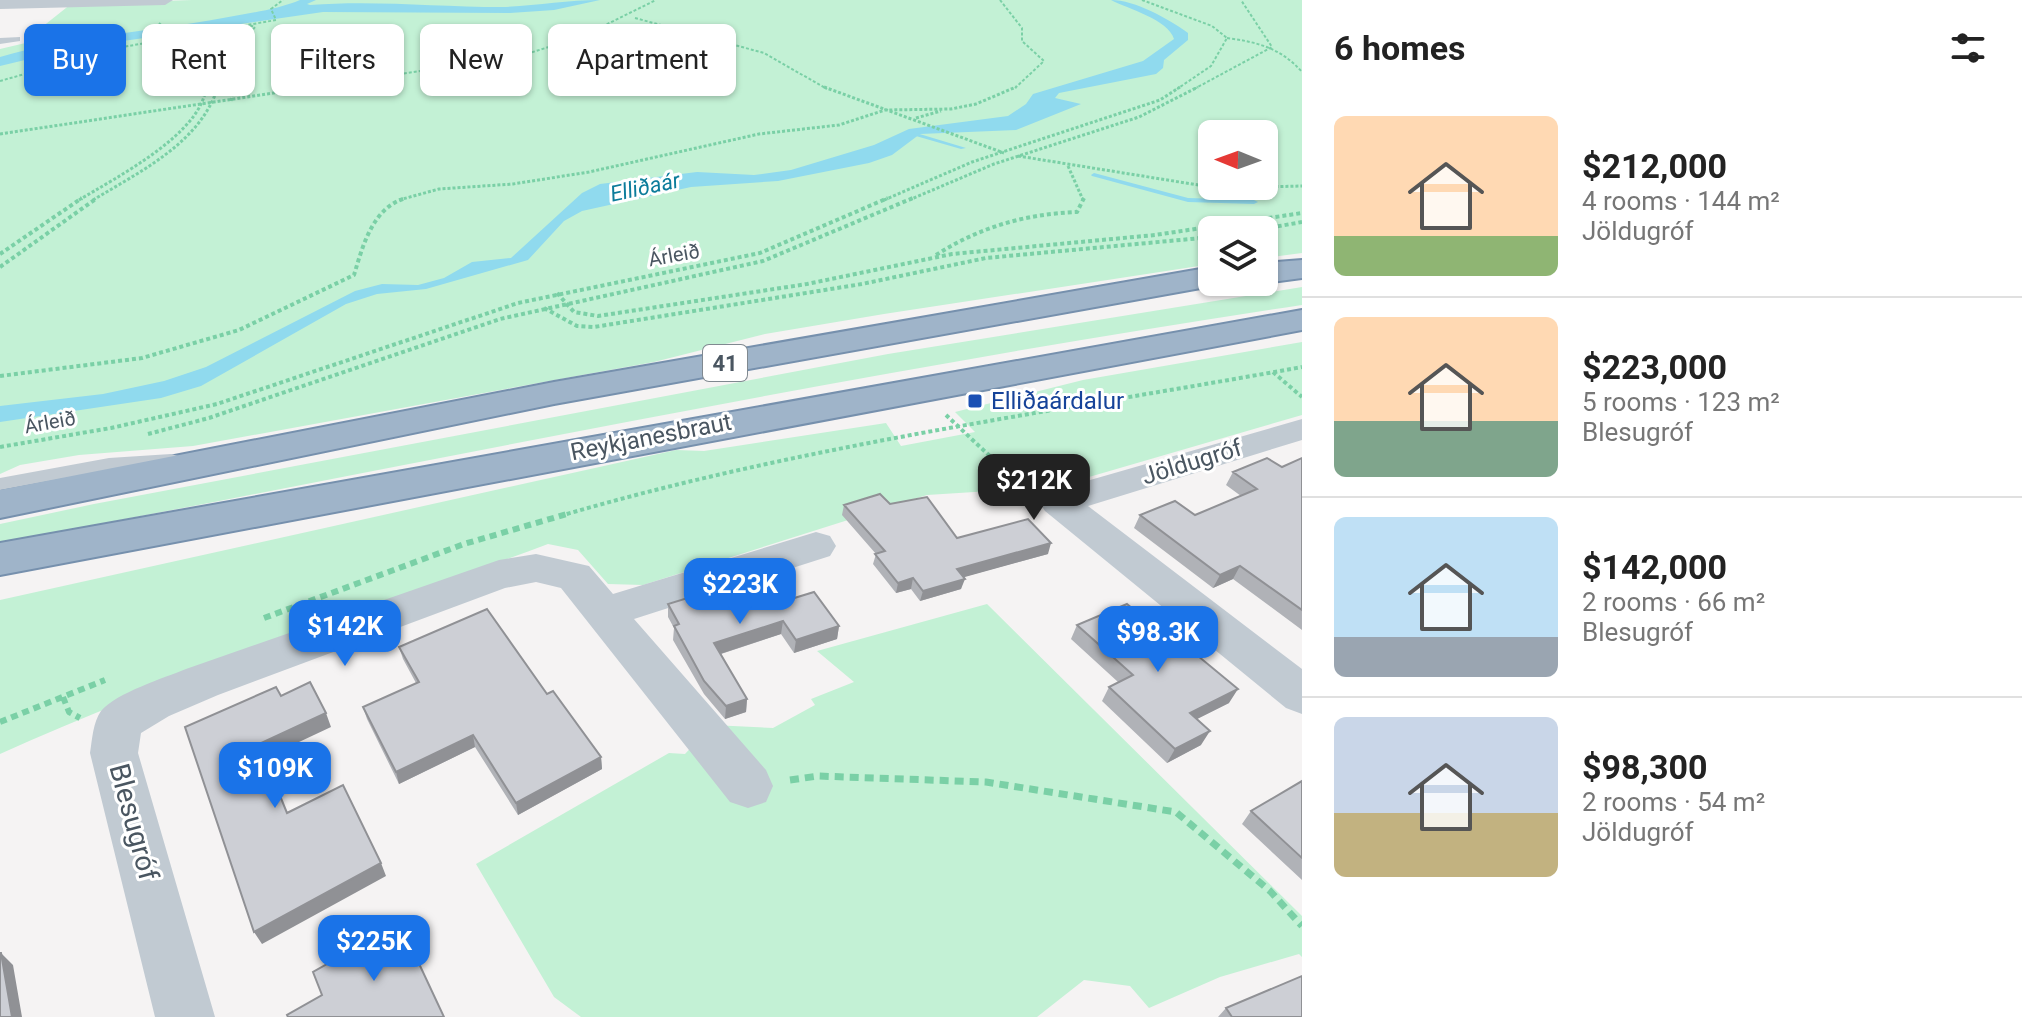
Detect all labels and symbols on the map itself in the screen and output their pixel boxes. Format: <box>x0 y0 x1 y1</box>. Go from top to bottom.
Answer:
north arrow <box>1198 120 1278 200</box>
water label: Elliðaár <box>608 167 683 207</box>
street label: Árleið <box>646 239 702 271</box>
road number: 41 <box>703 345 747 381</box>
place label: Elliðaárdalur <box>991 387 1124 415</box>
marker: Elliðaárdalur <box>966 392 984 410</box>
street label: Árleið <box>22 406 78 438</box>
street label: Reykjanesbraut <box>568 408 734 466</box>
street label: Jöldugróf <box>1139 433 1246 490</box>
pin: $212K <box>978 454 1090 522</box>
pin: $223K <box>684 558 796 626</box>
pin: $142K <box>289 600 401 668</box>
pin: $98.3K <box>1093 606 1223 674</box>
pin: $109K <box>219 742 331 810</box>
street label: Blesugróf <box>103 760 165 884</box>
pin: $225K <box>318 915 430 983</box>

